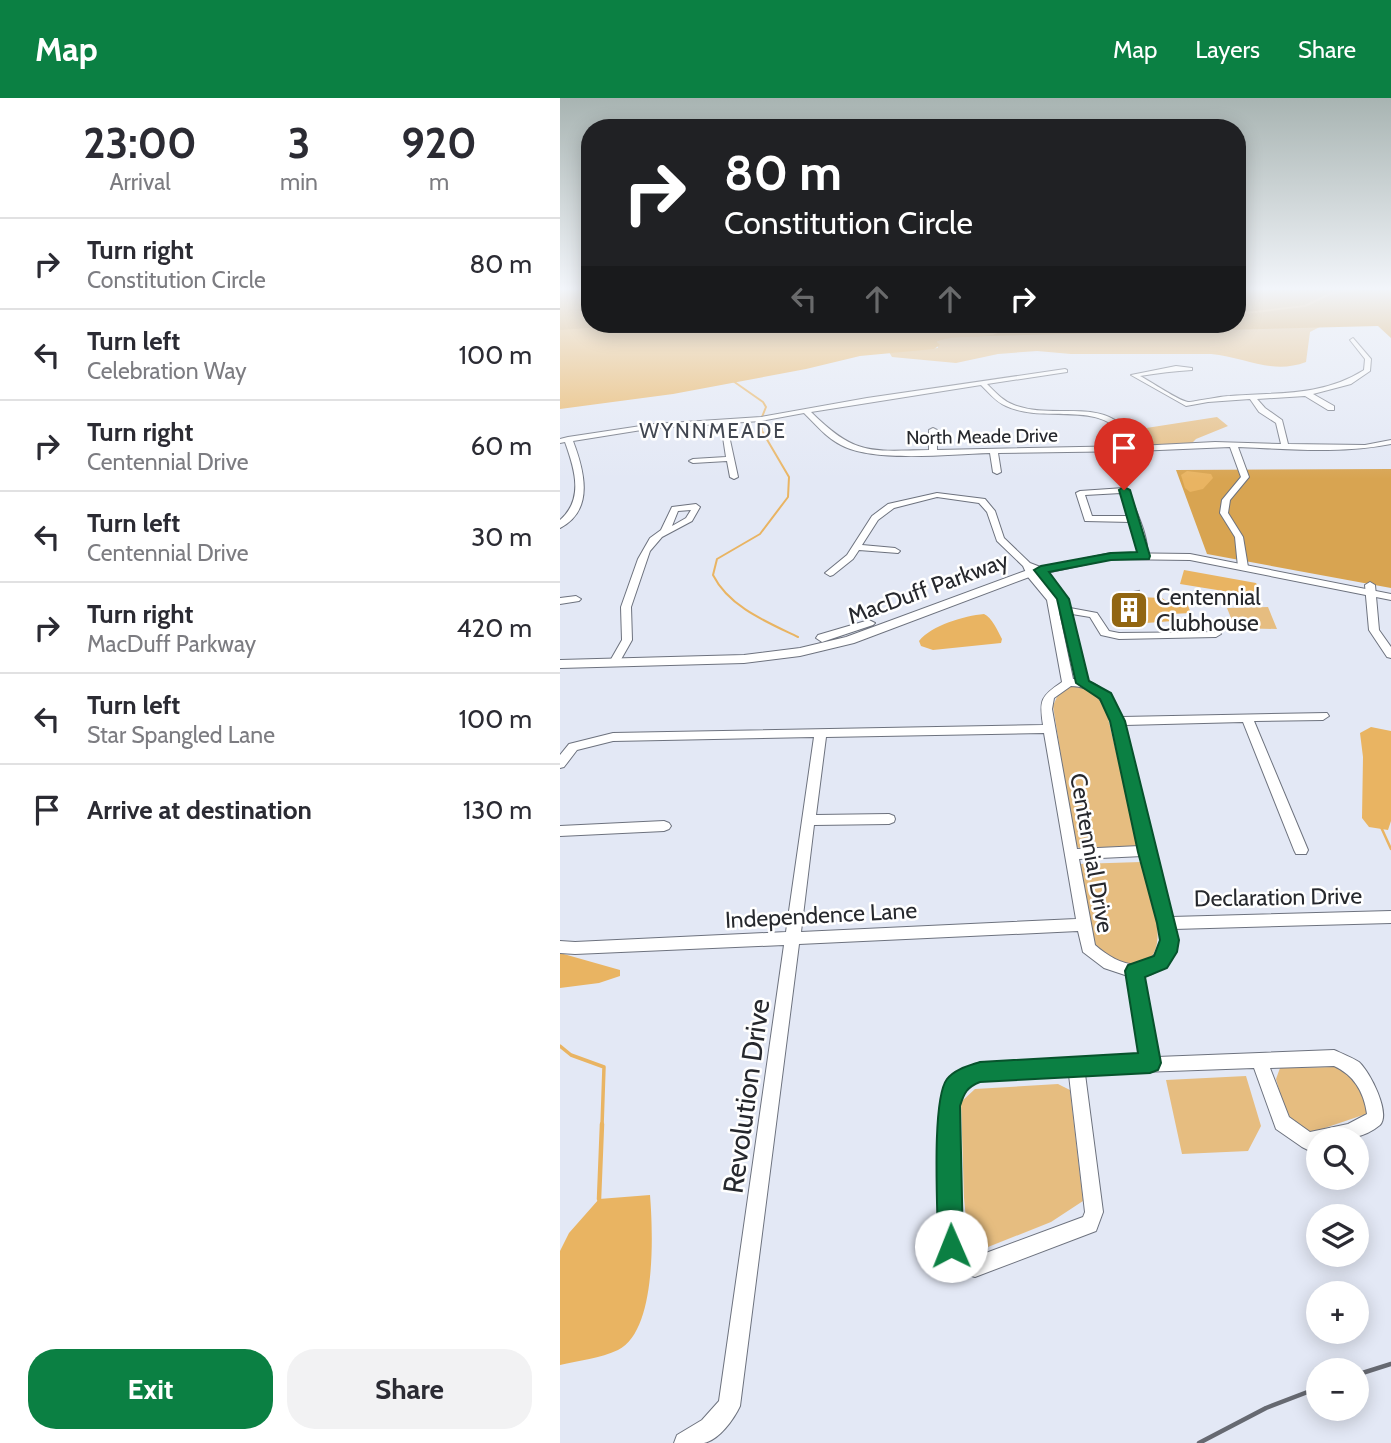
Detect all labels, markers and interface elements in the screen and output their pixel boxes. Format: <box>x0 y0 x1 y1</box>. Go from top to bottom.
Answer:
text: Map <box>35 29 98 69</box>
text: Map <box>1113 35 1157 64</box>
text: Layers <box>1195 35 1260 64</box>
text: Share <box>1298 35 1356 64</box>
text: 23:00 <box>83 117 197 169</box>
text: 3 <box>288 117 310 169</box>
text: 920 <box>401 117 477 169</box>
text: 80 m <box>724 143 842 202</box>
icon: right <box>609 147 700 238</box>
text: Arrival <box>109 168 171 196</box>
text: min <box>280 168 318 196</box>
text: m <box>429 168 449 196</box>
text: Constitution Circle <box>724 203 973 242</box>
text: Turn right <box>87 234 193 266</box>
icon: right <box>28 245 66 283</box>
text: 80 m <box>469 248 532 280</box>
text: Constitution Circle <box>87 266 266 294</box>
icon: left <box>785 280 823 318</box>
icon: ahead <box>858 280 896 318</box>
icon: ahead <box>931 280 969 318</box>
icon: right <box>1004 280 1042 318</box>
text: Turn left <box>87 325 180 357</box>
icon: left <box>28 336 66 374</box>
text: 100 m <box>459 339 532 371</box>
text: Celebration Way <box>87 357 247 385</box>
text: Turn right <box>87 416 193 448</box>
district label: WYNNMEADE <box>639 418 787 443</box>
pin <box>1094 418 1154 490</box>
street label: North Meade Drive <box>906 424 1058 449</box>
icon: right <box>28 427 66 465</box>
icon: arrive <box>1105 429 1143 467</box>
text: 60 m <box>470 430 532 462</box>
text: Centennial Drive <box>87 448 249 476</box>
text: Turn left <box>87 507 180 539</box>
icon: left <box>28 518 66 556</box>
text: 30 m <box>471 521 532 553</box>
text: Centennial Drive <box>87 539 249 567</box>
street label: MacDuff Parkway <box>844 546 1013 630</box>
place label: Centennial Clubhouse <box>1156 583 1261 637</box>
building icon: Centennial Clubhouse <box>1108 589 1150 631</box>
text: Turn right <box>87 598 193 630</box>
icon: right <box>28 609 66 647</box>
text: 420 m <box>457 612 532 644</box>
text: MacDuff Parkway <box>87 630 256 658</box>
text: Turn left <box>87 689 180 721</box>
icon: left <box>28 700 66 738</box>
text: 100 m <box>459 703 532 735</box>
text: Star Spangled Lane <box>87 721 275 749</box>
street label: Centennial Drive <box>1064 771 1120 935</box>
icon: arrive <box>28 791 66 829</box>
text: Arrive at destination <box>87 794 312 826</box>
text: 130 m <box>463 794 532 826</box>
street label: Declaration Drive <box>1194 882 1362 912</box>
street label: Independence Lane <box>724 896 918 934</box>
street label: Revolution Drive <box>716 996 776 1196</box>
map controls <box>1306 1127 1369 1421</box>
button: search <box>1306 1127 1369 1190</box>
button: layers <box>1306 1204 1369 1267</box>
position arrow <box>914 1209 988 1283</box>
button: + <box>1306 1281 1369 1344</box>
button: Exit <box>28 1349 273 1429</box>
button: Share <box>287 1349 532 1429</box>
button: − <box>1306 1358 1369 1421</box>

